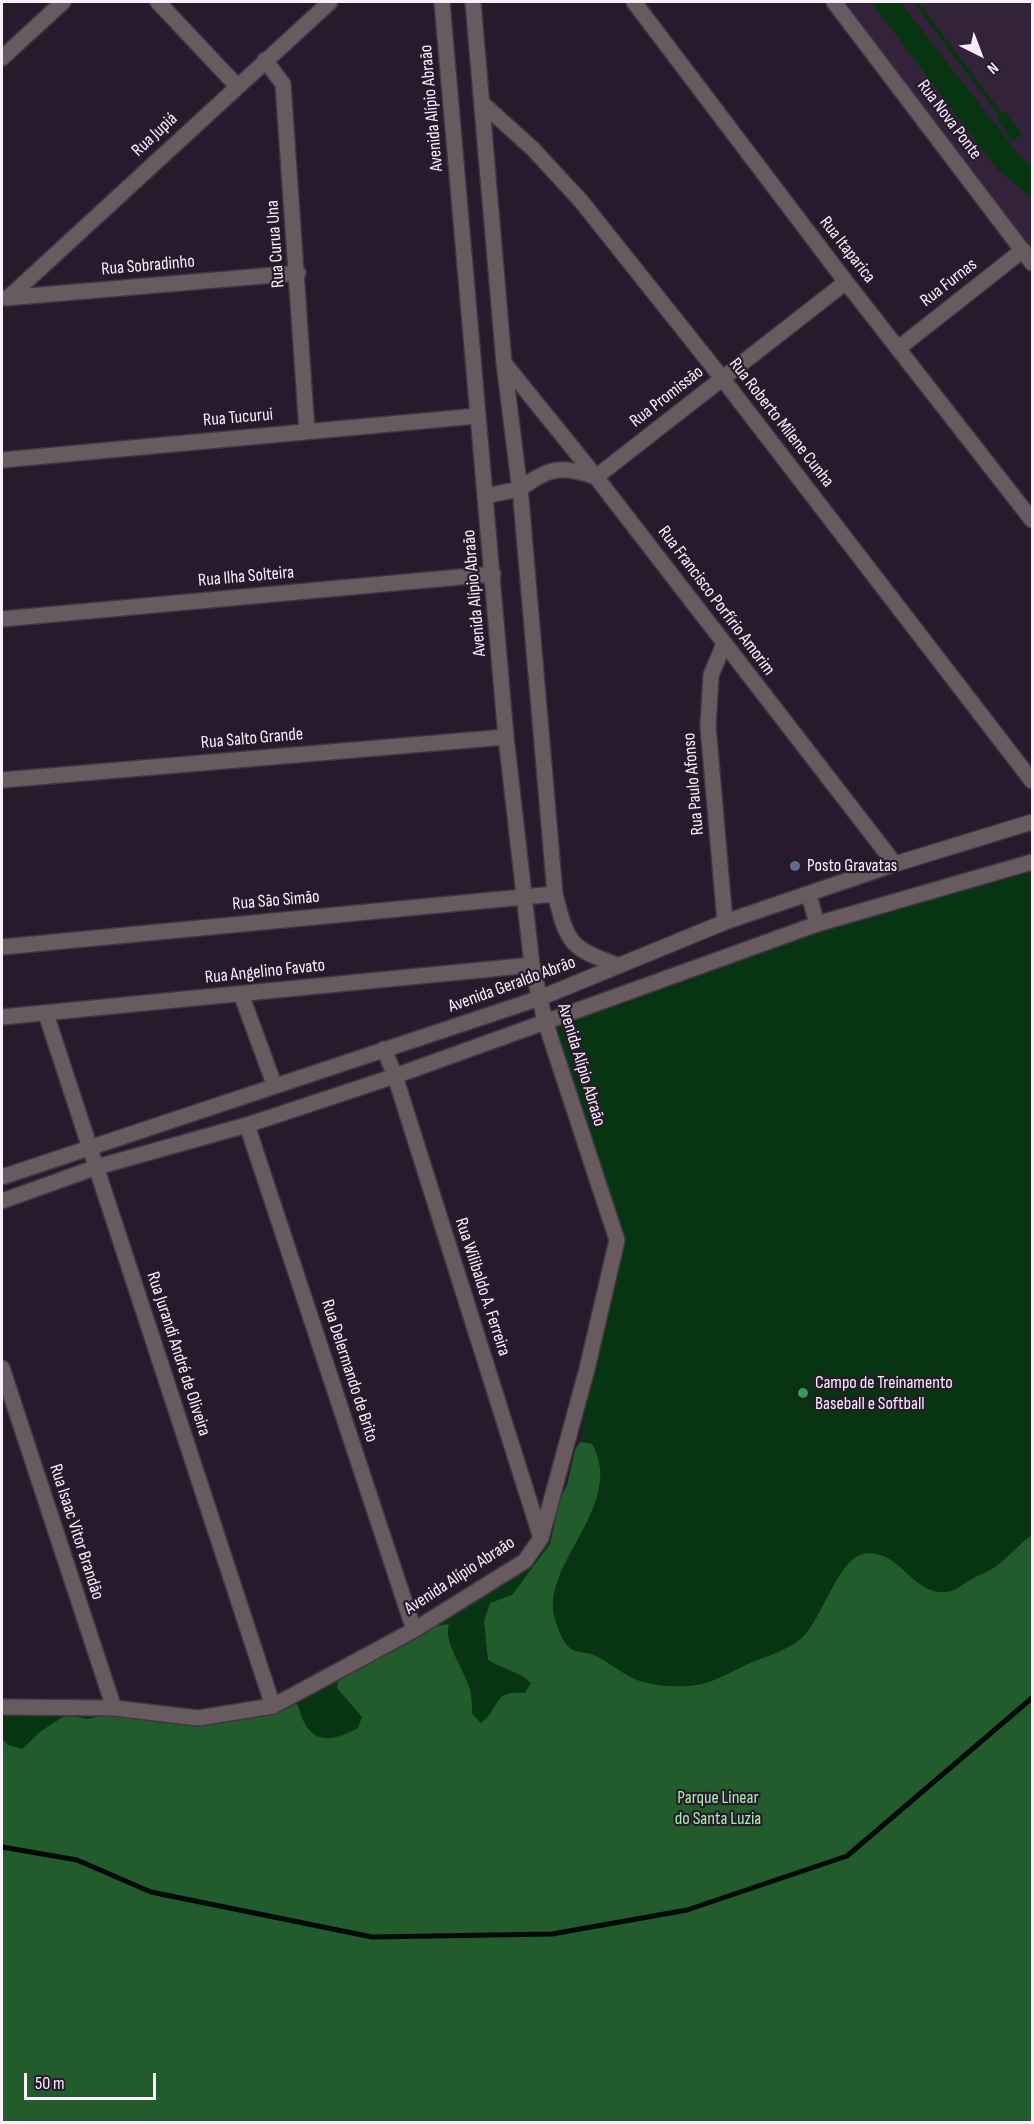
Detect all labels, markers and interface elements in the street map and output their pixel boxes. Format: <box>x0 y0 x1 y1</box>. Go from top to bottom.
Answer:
north arrow <box>950 24 1010 84</box>
street label: Avenida Alípio Abraão <box>416 44 448 172</box>
text: N <box>983 58 1002 78</box>
street label: Rua Nova Ponte <box>912 76 986 164</box>
street label: Rua Jupiá <box>128 108 182 162</box>
street label: Rua Curua Una <box>262 199 290 289</box>
street label: Rua Itaparica <box>814 212 880 288</box>
street label: Rua Sobradinho <box>100 251 196 281</box>
street label: Rua Furnas <box>916 254 982 312</box>
street label: Rua Roberto Milene Cunha <box>724 354 838 492</box>
street label: Rua Promissão <box>626 362 708 432</box>
street label: Rua Tucurui <box>202 404 274 432</box>
street label: Rua Francisco Porfírio Amorim <box>653 522 779 680</box>
street label: Avenida Alípio Abraão <box>459 529 491 657</box>
street label: Rua Ilha Solteira <box>197 562 295 592</box>
street label: Rua Salto Grande <box>200 724 304 754</box>
street label: Rua Paulo Afonso <box>679 732 709 836</box>
place label: Posto Gravatas <box>807 855 897 877</box>
marker: Posto Gravatas <box>788 859 802 873</box>
street label: Rua São Simão <box>231 886 321 916</box>
street label: Avenida Geraldo Abrão <box>445 952 579 1018</box>
street label: Rua Angelino Favato <box>204 955 326 989</box>
street label: Avenida Alípio Abraão <box>552 1001 610 1129</box>
street label: Rua Wilibaldo A. Ferreira <box>450 1215 514 1359</box>
street label: Rua Jurandi André de Oliveira <box>141 1269 215 1439</box>
street label: Rua Delermando de Brito <box>316 1297 382 1445</box>
place label: Campo de Treinamento Baseball e Softball <box>815 1372 953 1414</box>
marker: Campo de Treinamento Baseball e Softball <box>796 1386 810 1400</box>
street label: Rua Isaac Vitor Brandão <box>44 1461 108 1603</box>
street label: Avenida Alípio Abraão <box>401 1532 519 1620</box>
park label: Parque Linear do Santa Luzia <box>675 1787 761 1830</box>
scale bar <box>27 2061 159 2099</box>
text: 50 m <box>35 2073 65 2094</box>

